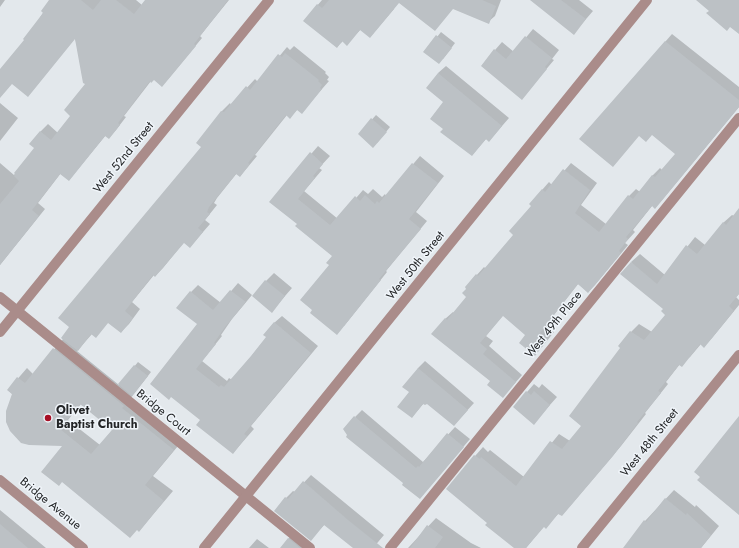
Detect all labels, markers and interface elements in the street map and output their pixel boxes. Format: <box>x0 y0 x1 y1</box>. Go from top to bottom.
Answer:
street label: West 52nd Street <box>91 120 157 196</box>
street label: West 50th Street <box>384 229 448 303</box>
street label: West 49th Place <box>523 289 585 361</box>
street label: Bridge Court <box>133 387 193 439</box>
place label: Olivet Baptist Church <box>56 404 138 432</box>
street label: West 48th Street <box>618 406 682 480</box>
marker: Olivet Baptist Church <box>43 413 53 423</box>
street label: Bridge Avenue <box>16 475 84 533</box>

